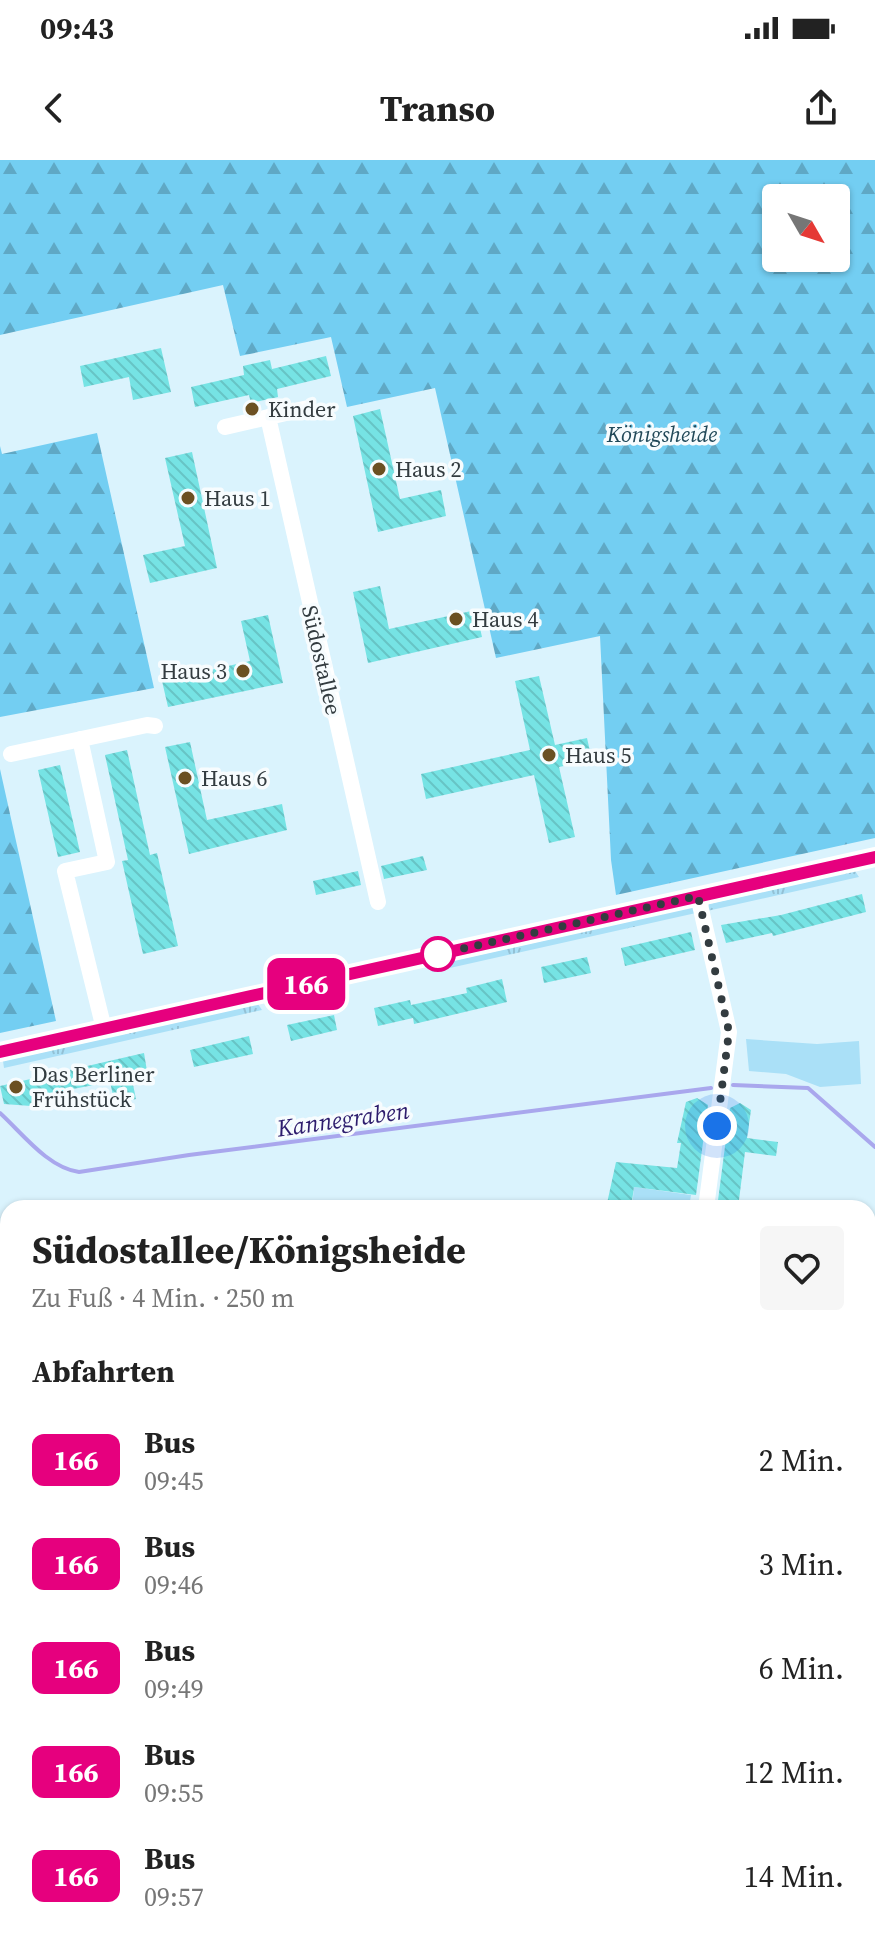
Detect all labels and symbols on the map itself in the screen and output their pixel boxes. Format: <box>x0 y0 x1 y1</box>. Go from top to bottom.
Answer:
north arrow <box>762 184 850 272</box>
place label: Kinder <box>268 394 336 424</box>
marker: Kinder <box>243 400 261 418</box>
park label: Königsheide <box>606 419 717 449</box>
place label: Haus 2 <box>395 454 462 484</box>
marker: Haus 2 <box>370 460 388 478</box>
place label: Haus 1 <box>204 483 271 513</box>
marker: Haus 1 <box>179 489 197 507</box>
street label: Südostallee <box>295 602 349 718</box>
place label: Haus 4 <box>472 604 539 634</box>
marker: Haus 4 <box>447 610 465 628</box>
place label: Haus 3 <box>160 656 227 686</box>
marker: Haus 3 <box>234 662 252 680</box>
place label: Haus 5 <box>565 740 632 770</box>
marker: Haus 5 <box>540 746 558 764</box>
place label: Haus 6 <box>201 763 268 793</box>
marker: Haus 6 <box>176 769 194 787</box>
unlabelled marker <box>421 937 455 971</box>
line badge: 166 <box>260 958 352 1010</box>
place label: Das Berliner Frühstück <box>32 1059 155 1114</box>
marker: Das Berliner Frühstück <box>7 1078 25 1096</box>
water label: Kannegraben <box>274 1093 412 1145</box>
your location <box>697 1106 737 1146</box>

